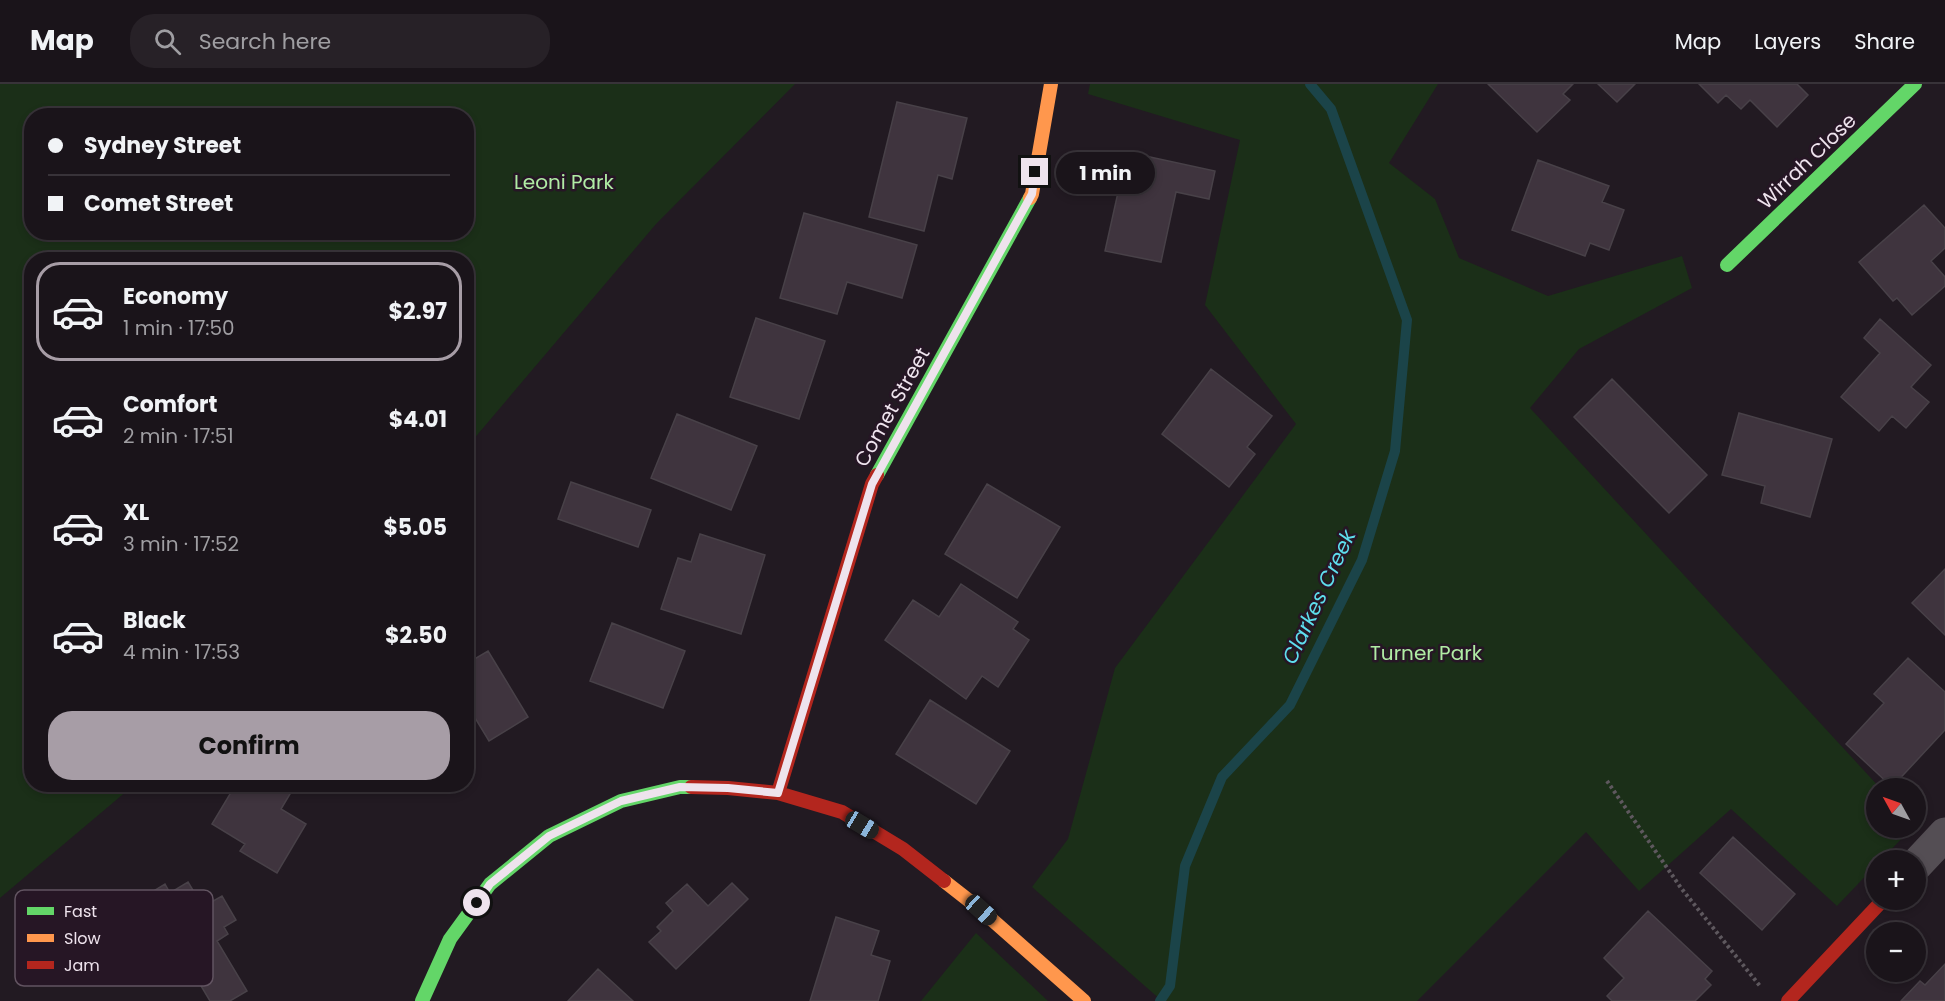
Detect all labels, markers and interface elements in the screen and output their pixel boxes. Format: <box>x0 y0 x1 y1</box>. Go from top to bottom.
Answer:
search box <box>130 14 550 68</box>
text: Map <box>30 21 94 60</box>
icon: search <box>151 25 184 58</box>
text: Search here <box>199 26 331 57</box>
text: Map <box>1675 27 1721 56</box>
text: Layers <box>1754 27 1821 56</box>
text: Share <box>1854 27 1915 56</box>
street label: Wirrah Close <box>1752 107 1862 215</box>
text: Sydney Street <box>84 130 241 161</box>
callout: 1 min <box>1056 151 1155 193</box>
route end <box>1021 158 1048 185</box>
text: 1 min <box>1079 159 1132 187</box>
park label: Leoni Park <box>514 168 615 196</box>
text: Comet Street <box>84 188 233 219</box>
text: Economy <box>123 281 228 312</box>
icon: car <box>51 285 105 339</box>
text: $2.97 <box>388 296 447 327</box>
text: 1 min · 17:50 <box>123 314 235 342</box>
street label: Comet Street <box>848 342 936 472</box>
text: Comfort <box>123 389 217 420</box>
icon: car <box>51 393 105 447</box>
text: $4.01 <box>389 404 447 435</box>
text: 2 min · 17:51 <box>123 422 234 450</box>
text: XL <box>123 497 149 528</box>
icon: car <box>51 501 105 555</box>
text: $5.05 <box>383 512 447 543</box>
water label: Clarkes Creek <box>1275 524 1363 669</box>
text: 3 min · 17:52 <box>123 530 239 558</box>
text: Black <box>123 605 186 636</box>
icon: car <box>51 609 105 663</box>
text: $2.50 <box>385 620 447 651</box>
text: 4 min · 17:53 <box>123 638 240 666</box>
park label: Turner Park <box>1370 639 1483 667</box>
button: Confirm <box>48 711 450 780</box>
north arrow <box>1866 778 1926 838</box>
map controls <box>1866 778 1926 982</box>
car <box>842 808 882 842</box>
button: + <box>1866 850 1926 910</box>
route start <box>463 889 490 916</box>
legend <box>15 890 213 986</box>
car <box>962 891 1000 929</box>
text: Fast <box>64 900 97 923</box>
button: − <box>1866 922 1926 982</box>
text: Slow <box>64 927 101 950</box>
text: Jam <box>64 954 100 977</box>

